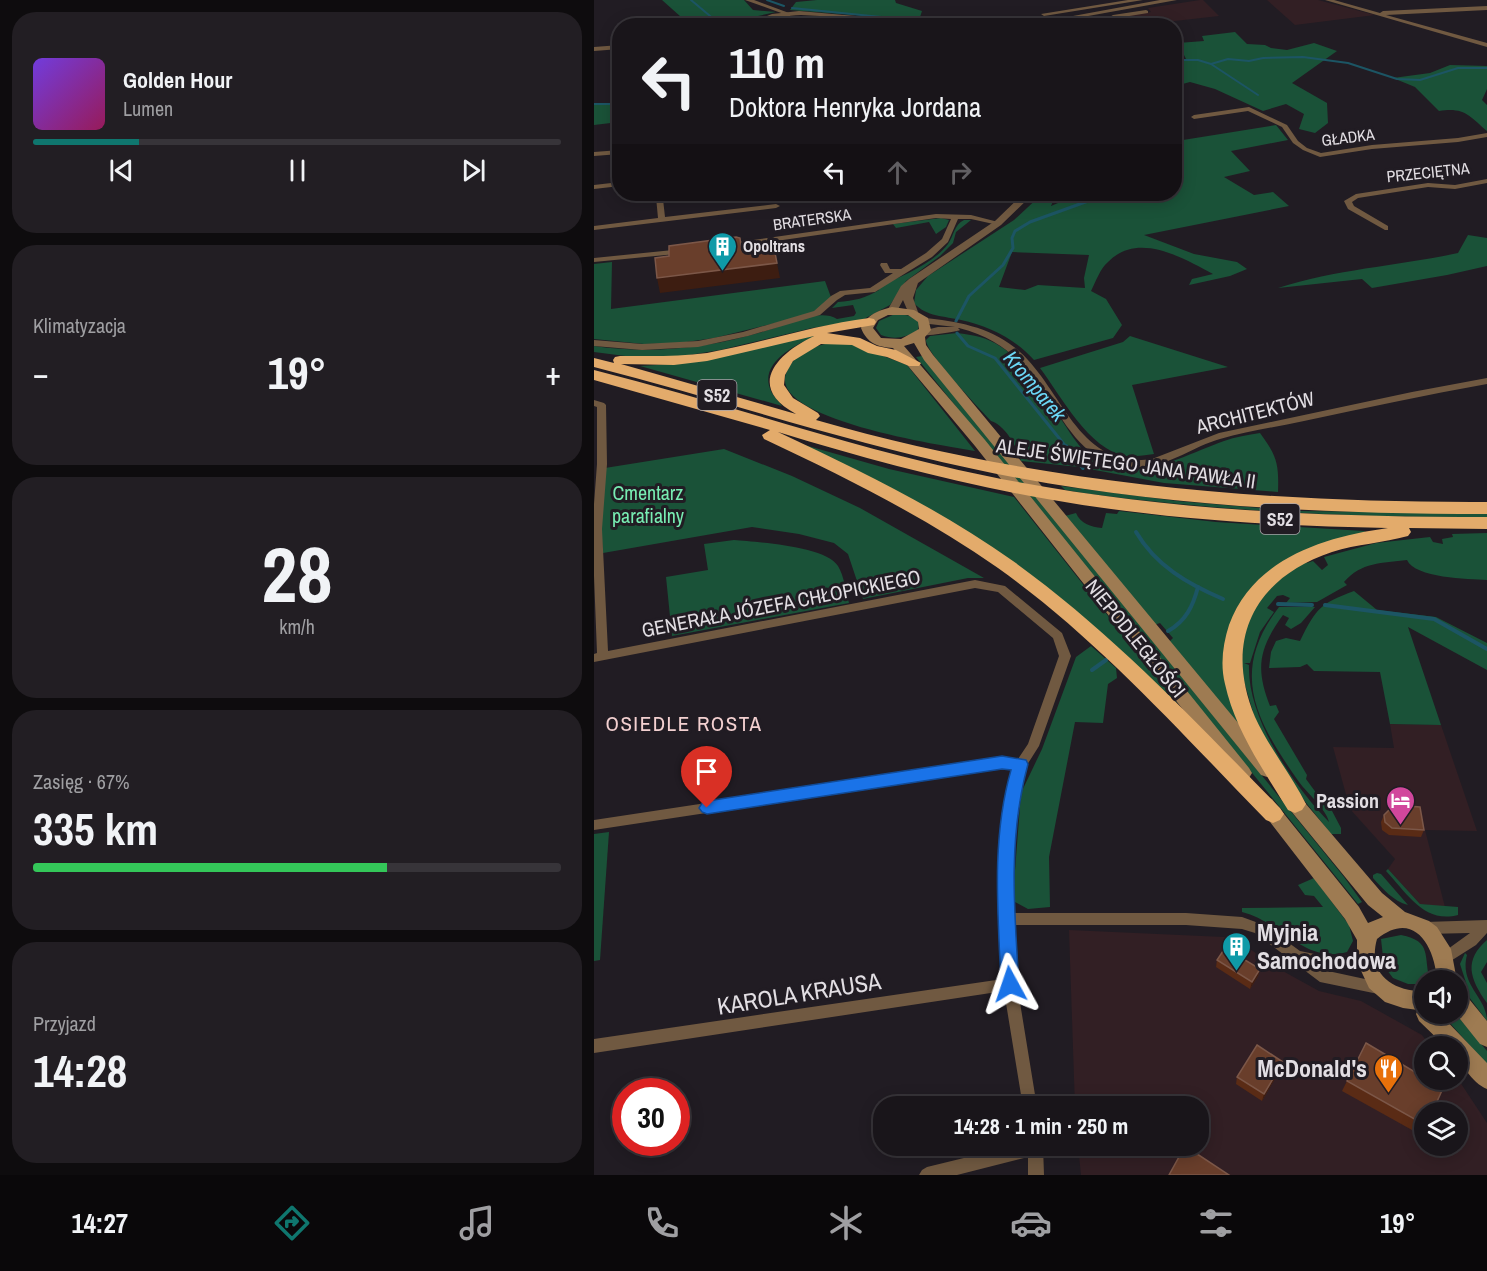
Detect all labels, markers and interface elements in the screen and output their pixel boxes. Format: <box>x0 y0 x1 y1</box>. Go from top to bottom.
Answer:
text: 110 m <box>729 35 825 91</box>
icon: left <box>630 42 708 120</box>
text: Golden Hour <box>123 65 232 95</box>
text: Doktora Henryka Jordana <box>729 89 981 125</box>
text: Lumen <box>123 95 173 122</box>
street label: GŁADKA <box>1320 123 1376 151</box>
icon: previous <box>105 154 138 187</box>
icon: pause <box>281 154 314 187</box>
icon: next <box>457 154 490 187</box>
icon: left <box>818 156 851 189</box>
icon: ahead <box>881 156 914 189</box>
icon: right <box>944 156 977 189</box>
street label: PRZECIĘTNA <box>1386 157 1471 187</box>
street label: BRATERSKA <box>772 203 853 235</box>
building icon: Opoltrans <box>706 230 738 272</box>
place label: Opoltrans <box>743 235 805 257</box>
text: Klimatyzacja <box>33 312 126 339</box>
text: 19° <box>267 342 327 403</box>
water label: Kromparek <box>997 344 1074 429</box>
text: − <box>33 351 49 395</box>
text: + <box>545 351 561 395</box>
road number: S52 <box>698 380 736 410</box>
street label: ARCHITEKTÓW <box>1192 384 1317 440</box>
street label: ALEJE ŚWIĘTEGO JANA PAWŁA II <box>994 431 1257 495</box>
park label: Cmentarz parafialny <box>612 479 685 529</box>
road number: S52 <box>1260 504 1300 534</box>
text: 28 <box>261 521 333 626</box>
street label: GENERAŁA JÓZEFA CHŁOPICKIEGO <box>639 563 923 643</box>
street label: NIEPODLEGŁOŚCI <box>1080 573 1192 703</box>
text: km/h <box>279 613 315 640</box>
district label: OSIEDLE ROSTA <box>605 709 763 738</box>
pin <box>681 746 732 808</box>
icon: arrive <box>690 755 723 788</box>
text: Zasięg · 67% <box>33 768 130 795</box>
hotel icon: Passion <box>1384 784 1416 826</box>
place label: Passion <box>1316 787 1379 814</box>
text: 335 km <box>33 798 158 859</box>
place label: Myjnia Samochodowa <box>1257 916 1396 976</box>
building icon: Myjnia Samochodowa <box>1220 930 1252 972</box>
position arrow <box>978 952 1042 1016</box>
street label: KAROLA KRAUSA <box>715 964 884 1022</box>
map controls <box>1414 970 1468 1156</box>
button: sound <box>1414 970 1468 1024</box>
text: Przyjazd <box>33 1010 96 1037</box>
button: search <box>1414 1036 1468 1090</box>
text: 14:28 <box>33 1040 127 1101</box>
place label: McDonald's <box>1257 1052 1367 1084</box>
restaurant icon: McDonald's <box>1372 1052 1404 1094</box>
speed limit sign: 30 <box>612 1078 690 1156</box>
button: layers <box>1414 1102 1468 1156</box>
text: 14:28 · 1 min · 250 m <box>954 1111 1128 1141</box>
icon: directions <box>271 1202 313 1244</box>
icon: music <box>456 1202 498 1244</box>
icon: phone <box>641 1202 683 1244</box>
icon: climate <box>825 1202 867 1244</box>
icon: car <box>1010 1202 1052 1244</box>
icon: filters <box>1195 1202 1237 1244</box>
text: 14:27 <box>71 1205 128 1241</box>
text: 19° <box>1380 1205 1416 1241</box>

